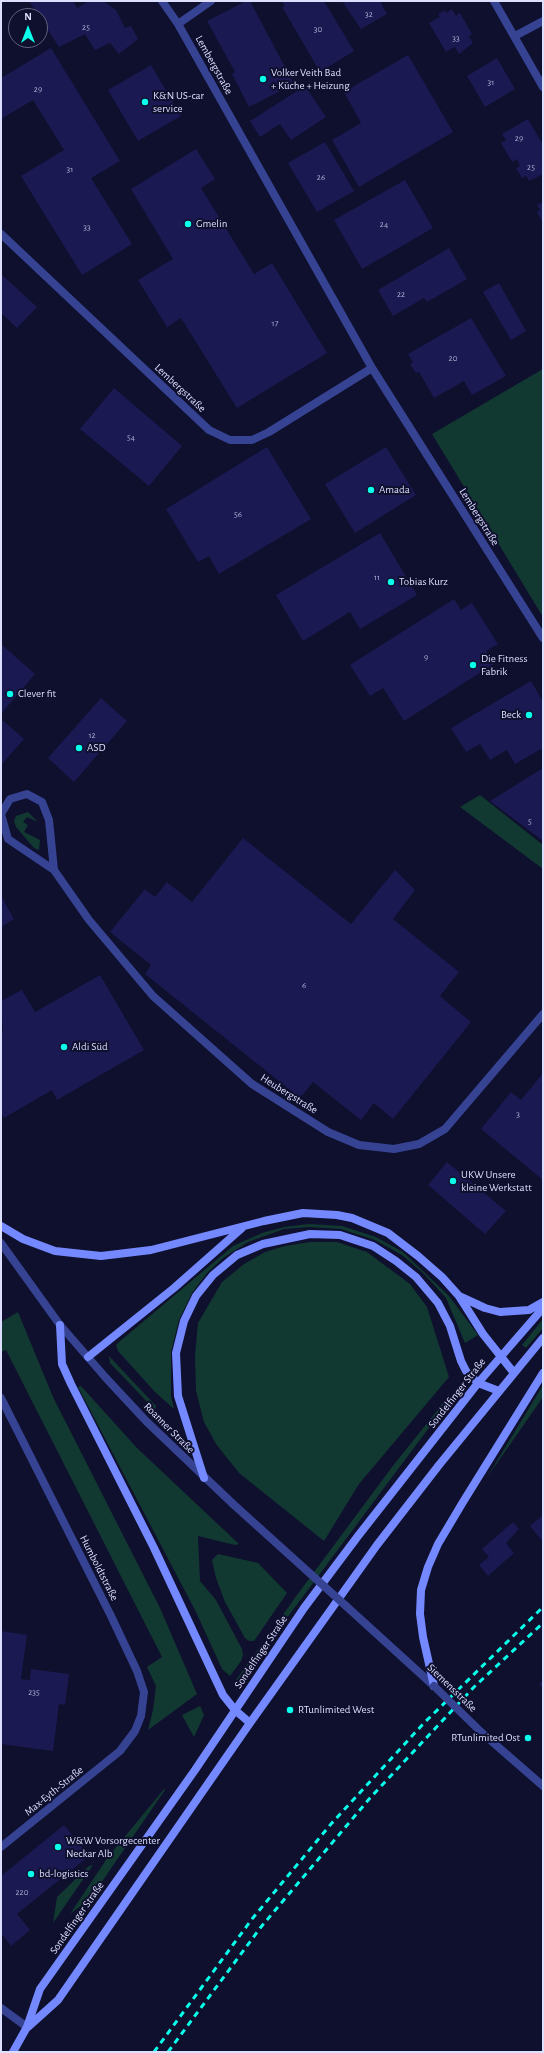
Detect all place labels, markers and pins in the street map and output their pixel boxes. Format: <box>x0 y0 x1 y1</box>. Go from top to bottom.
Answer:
place label: Volker Veith Bad + Küche + Heizung <box>271 66 350 92</box>
marker: Volker Veith Bad + Küche + Heizung <box>258 74 268 84</box>
place label: K&N US-car service <box>153 89 204 115</box>
marker: K&N US-car service <box>140 97 150 107</box>
place label: Gmelin <box>196 217 227 231</box>
marker: Gmelin <box>183 219 193 229</box>
place label: Amada <box>379 483 410 497</box>
marker: Amada <box>366 485 376 495</box>
place label: Tobias Kurz <box>399 575 448 589</box>
marker: Tobias Kurz <box>386 577 396 587</box>
place label: Die Fitness Fabrik <box>481 652 527 678</box>
marker: Die Fitness Fabrik <box>468 660 478 670</box>
place label: Clever fit <box>18 687 56 701</box>
marker: Clever fit <box>5 689 15 699</box>
place label: Beck <box>501 708 521 722</box>
marker: Beck <box>524 710 534 720</box>
place label: ASD <box>87 741 106 755</box>
marker: ASD <box>74 743 84 753</box>
place label: Aldi Süd <box>72 1040 108 1054</box>
marker: Aldi Süd <box>59 1042 69 1052</box>
place label: UKW Unsere kleine Werkstatt <box>461 1168 532 1194</box>
marker: UKW Unsere kleine Werkstatt <box>448 1176 458 1186</box>
place label: RTunlimited West <box>298 1703 374 1717</box>
marker: RTunlimited West <box>285 1705 295 1715</box>
place label: RTunlimited Ost <box>451 1731 520 1745</box>
marker: RTunlimited Ost <box>523 1733 533 1743</box>
place label: W&W Vorsorgecenter Neckar Alb <box>66 1834 160 1860</box>
marker: W&W Vorsorgecenter Neckar Alb <box>53 1842 63 1852</box>
place label: bd-logistics <box>39 1867 88 1881</box>
marker: bd-logistics <box>26 1869 36 1879</box>

